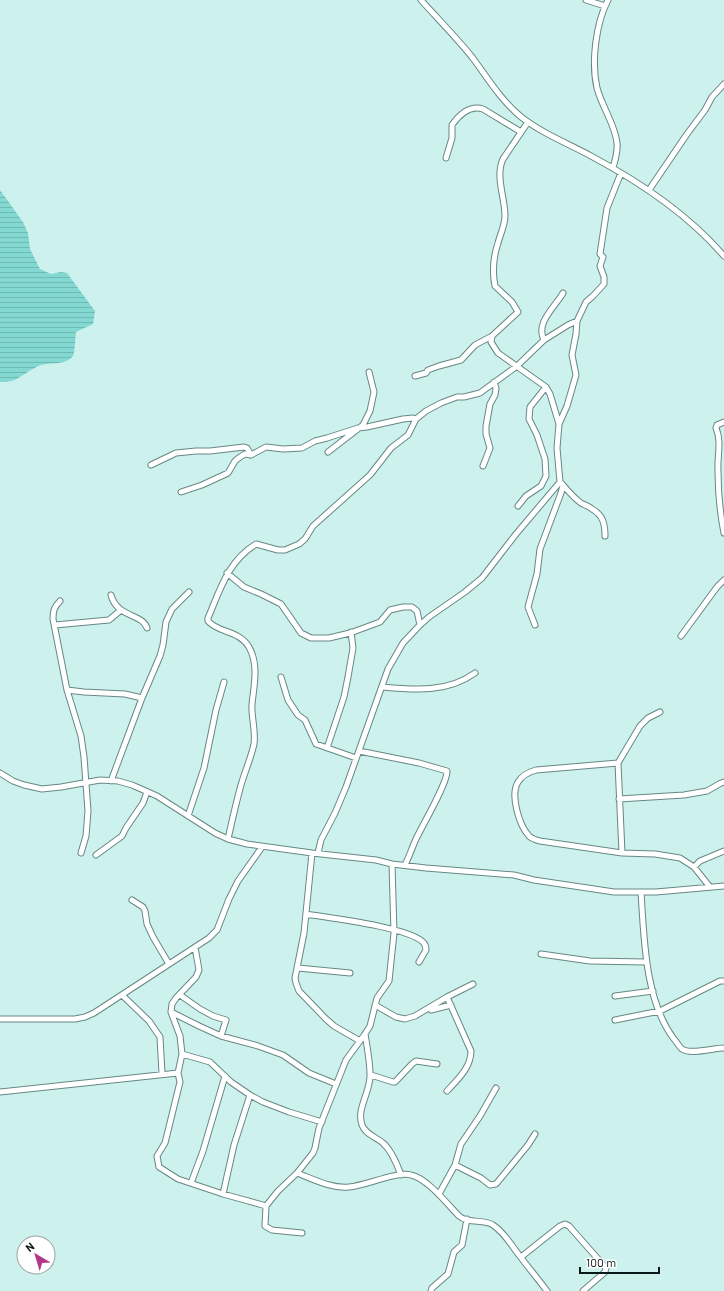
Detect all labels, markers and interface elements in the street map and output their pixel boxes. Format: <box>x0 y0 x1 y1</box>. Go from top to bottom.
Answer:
north arrow <box>16 1235 56 1275</box>
text: N <box>23 1239 36 1254</box>
scale bar <box>580 1249 659 1275</box>
text: 100 m <box>586 1255 616 1269</box>

